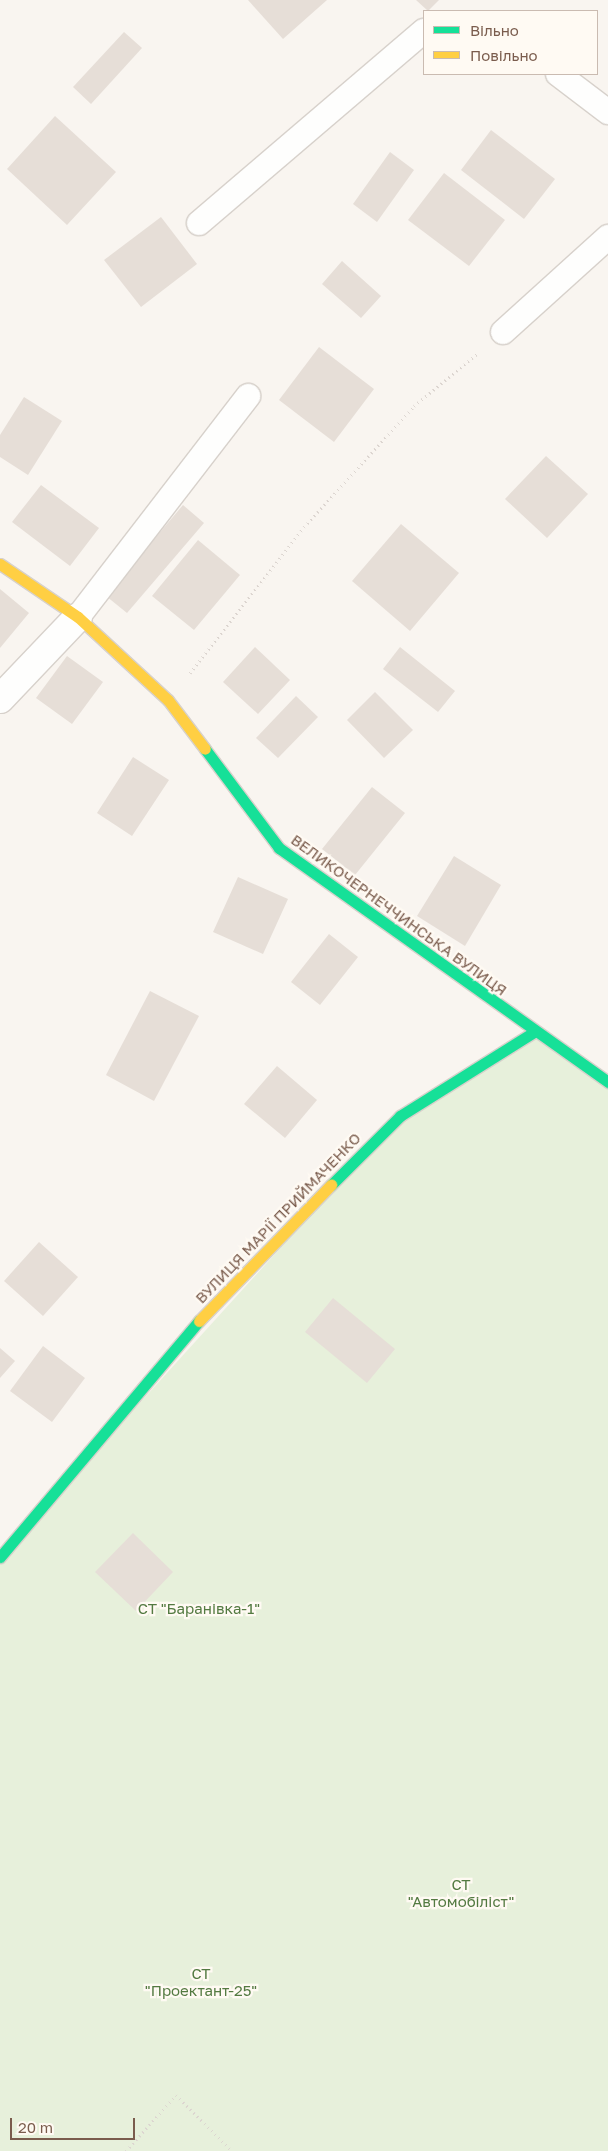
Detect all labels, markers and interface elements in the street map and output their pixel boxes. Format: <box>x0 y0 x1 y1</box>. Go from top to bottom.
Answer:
legend <box>423 10 598 75</box>
text: Вільно <box>470 21 519 39</box>
text: Повільно <box>470 46 538 64</box>
street label: ВЕЛИКОЧЕРНЕЧЧИНСЬКА ВУЛИЦЯ <box>288 831 510 999</box>
street label: ВУЛИЦЯ МАРІЇ ПРИЙМАЧЕНКО <box>192 1129 364 1307</box>
park label: СТ "Баранівка-1" <box>138 1600 260 1618</box>
park label: СТ "Автомобіліст" <box>408 1875 514 1910</box>
park label: СТ "Проектант-25" <box>145 1964 257 1999</box>
scale bar <box>12 2108 138 2140</box>
text: 20 m <box>18 2118 53 2136</box>

